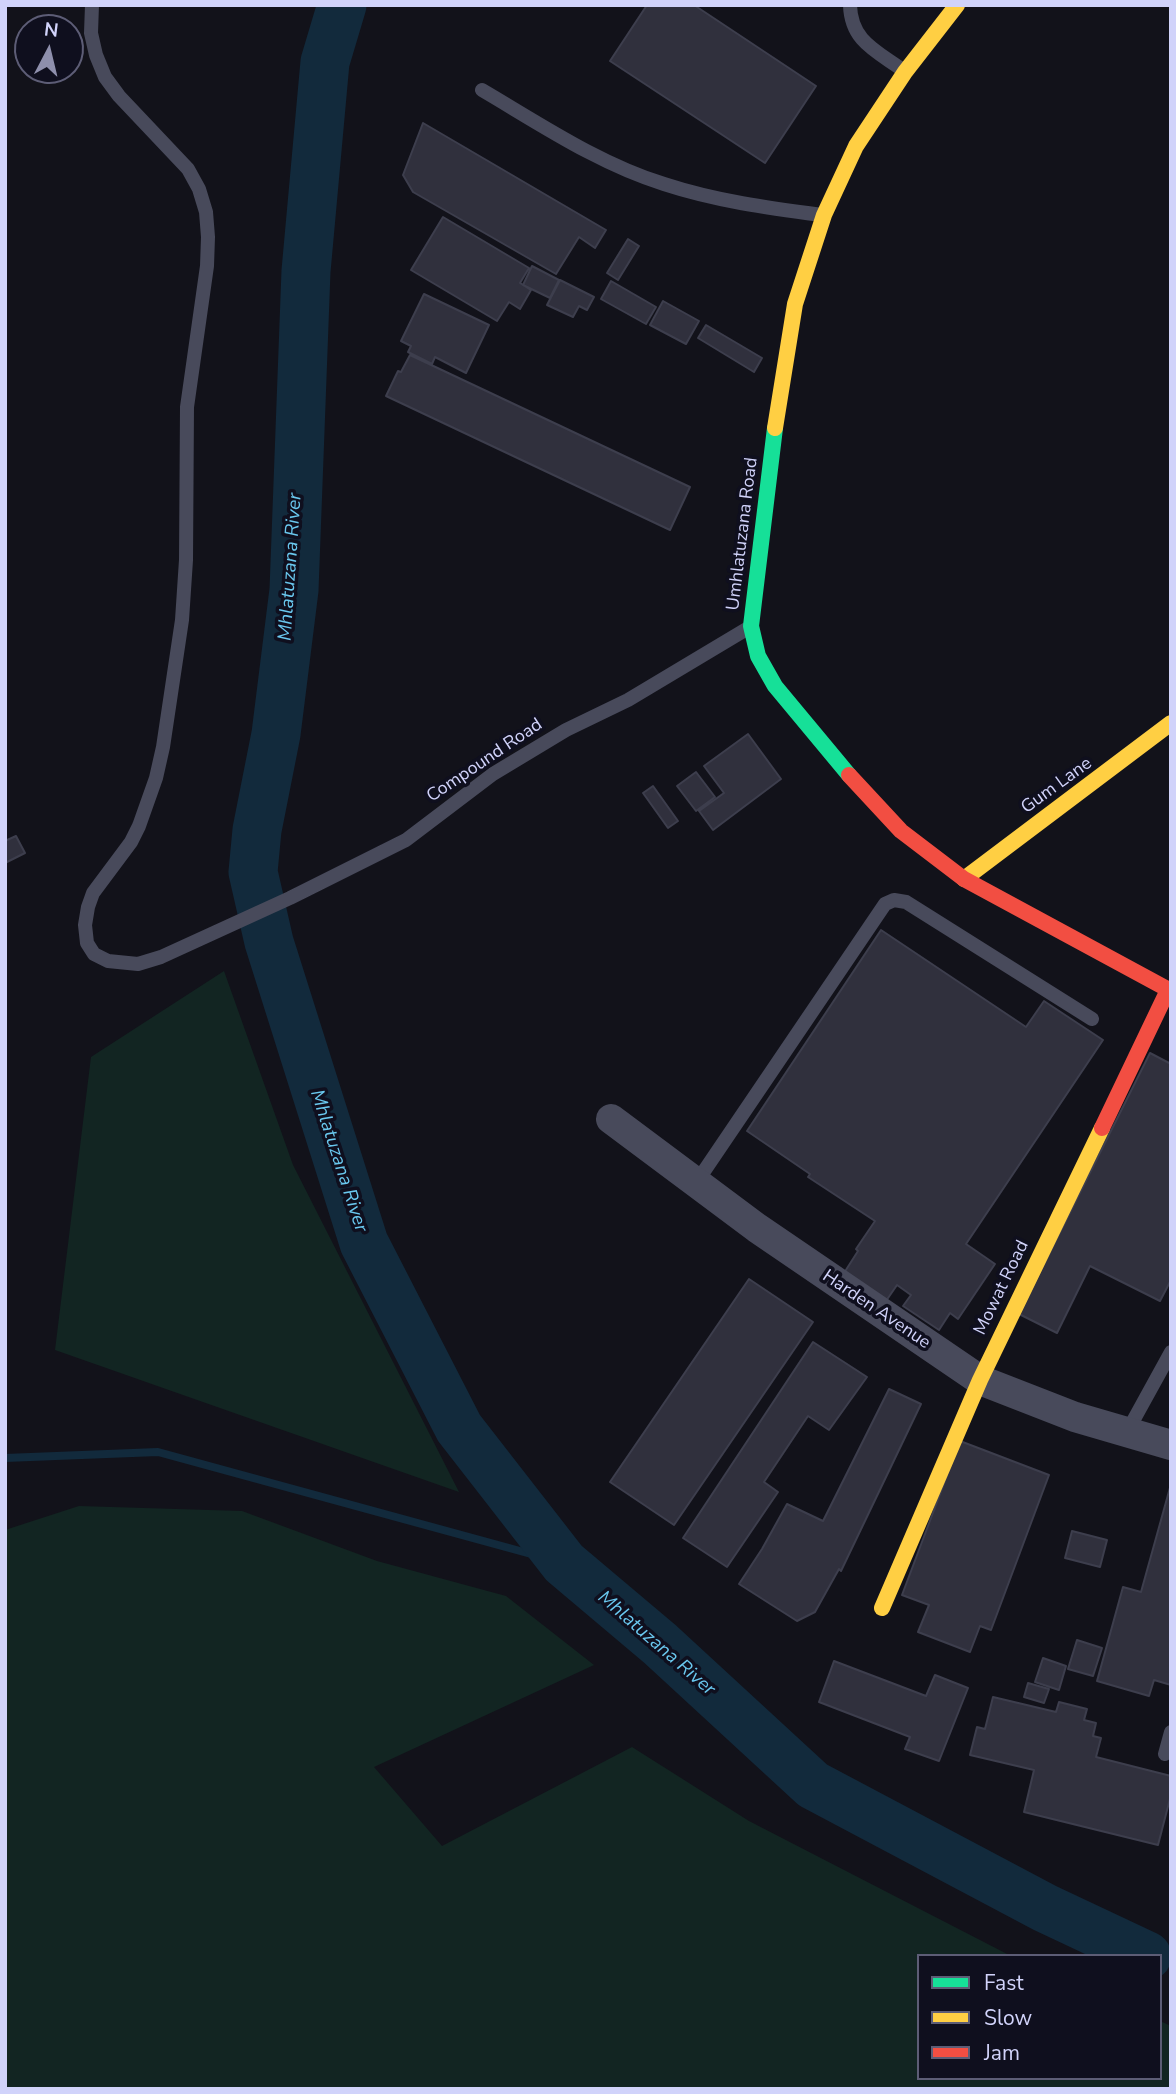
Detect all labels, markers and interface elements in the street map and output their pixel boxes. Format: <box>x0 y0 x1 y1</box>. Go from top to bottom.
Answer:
north arrow <box>14 14 84 84</box>
text: N <box>43 16 60 44</box>
street label: Umhlatuzana Road <box>723 456 763 612</box>
water label: Mhlatuzana River <box>274 492 308 642</box>
street label: Compound Road <box>423 714 547 808</box>
street label: Gum Lane <box>1017 753 1097 819</box>
water label: Mhlatuzana River <box>304 1087 372 1235</box>
street label: Mowat Road <box>970 1237 1034 1339</box>
street label: Harden Avenue <box>818 1266 934 1354</box>
water label: Mhlatuzana River <box>593 1587 719 1701</box>
legend <box>917 1954 1162 2080</box>
text: Fast <box>984 1969 1024 1997</box>
text: Slow <box>984 2004 1032 2032</box>
text: Jam <box>984 2039 1020 2067</box>

